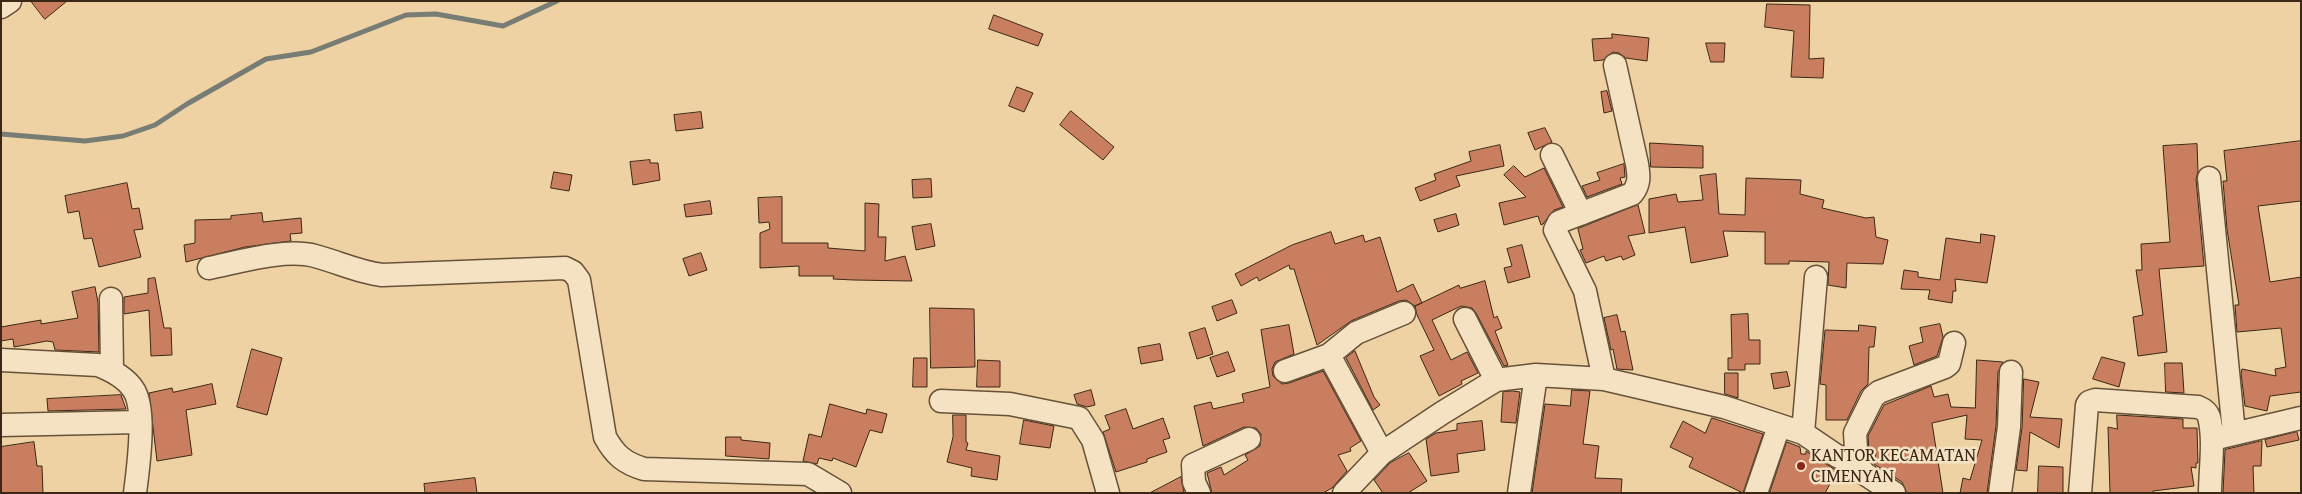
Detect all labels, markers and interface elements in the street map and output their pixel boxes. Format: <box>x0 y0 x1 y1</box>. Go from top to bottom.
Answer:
place label: KANTOR KECAMATAN CIMENYAN <box>1811 445 1976 488</box>
marker: KANTOR KECAMATAN CIMENYAN <box>1795 460 1807 472</box>

